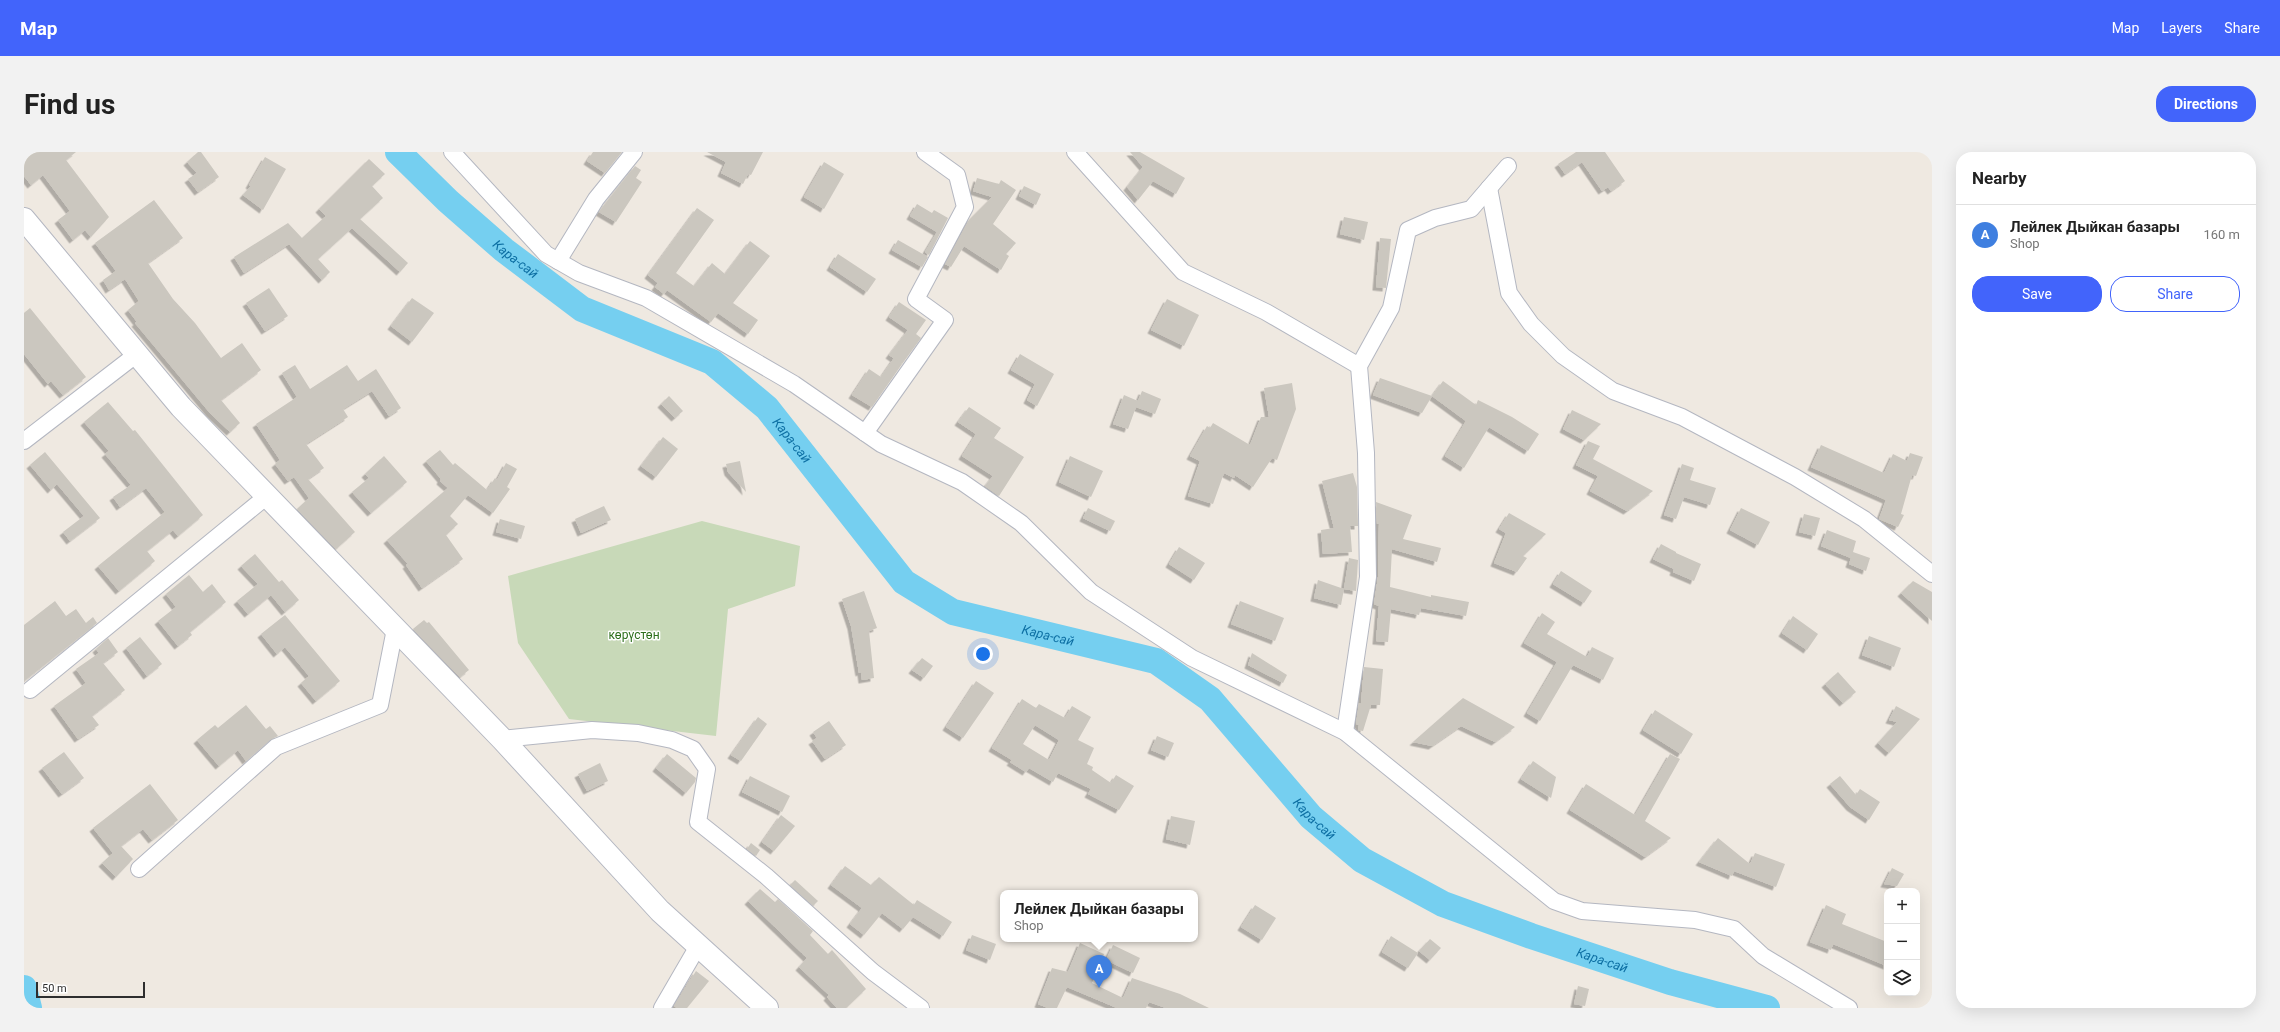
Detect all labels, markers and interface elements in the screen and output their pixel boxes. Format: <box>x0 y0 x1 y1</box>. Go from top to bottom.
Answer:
text: Map <box>20 17 58 40</box>
text: Map <box>2112 20 2139 36</box>
text: Layers <box>2161 20 2202 36</box>
text: Share <box>2224 20 2260 36</box>
button: Directions <box>2156 86 2256 122</box>
text: Find us <box>24 88 115 121</box>
text: Nearby <box>1972 168 2027 188</box>
text: Лейлек Дыйкан базары <box>2010 218 2180 236</box>
text: A <box>1981 227 1989 242</box>
text: 160 m <box>2203 227 2240 242</box>
water label: Кара-сай <box>490 236 541 281</box>
text: Shop <box>2010 236 2040 251</box>
button: Save <box>1972 276 2102 312</box>
button: Share <box>2110 276 2240 312</box>
water label: Кара-сай <box>770 414 815 466</box>
water label: Кара-сай <box>1020 621 1076 648</box>
park label: көрүстөн <box>608 628 660 642</box>
your location <box>973 644 993 664</box>
water label: Кара-сай <box>1290 795 1339 842</box>
map controls <box>1884 888 1920 996</box>
button: + <box>1884 888 1920 924</box>
popup <box>1000 890 1198 942</box>
text: Лейлек Дыйкан базары <box>1014 900 1184 918</box>
text: Shop <box>1014 918 1044 933</box>
button: − <box>1884 924 1920 960</box>
water label: Кара-сай <box>1575 944 1630 975</box>
pin: A <box>1086 955 1112 988</box>
button: layers <box>1884 960 1920 996</box>
scale bar <box>36 980 145 999</box>
text: 50 m <box>42 982 67 995</box>

